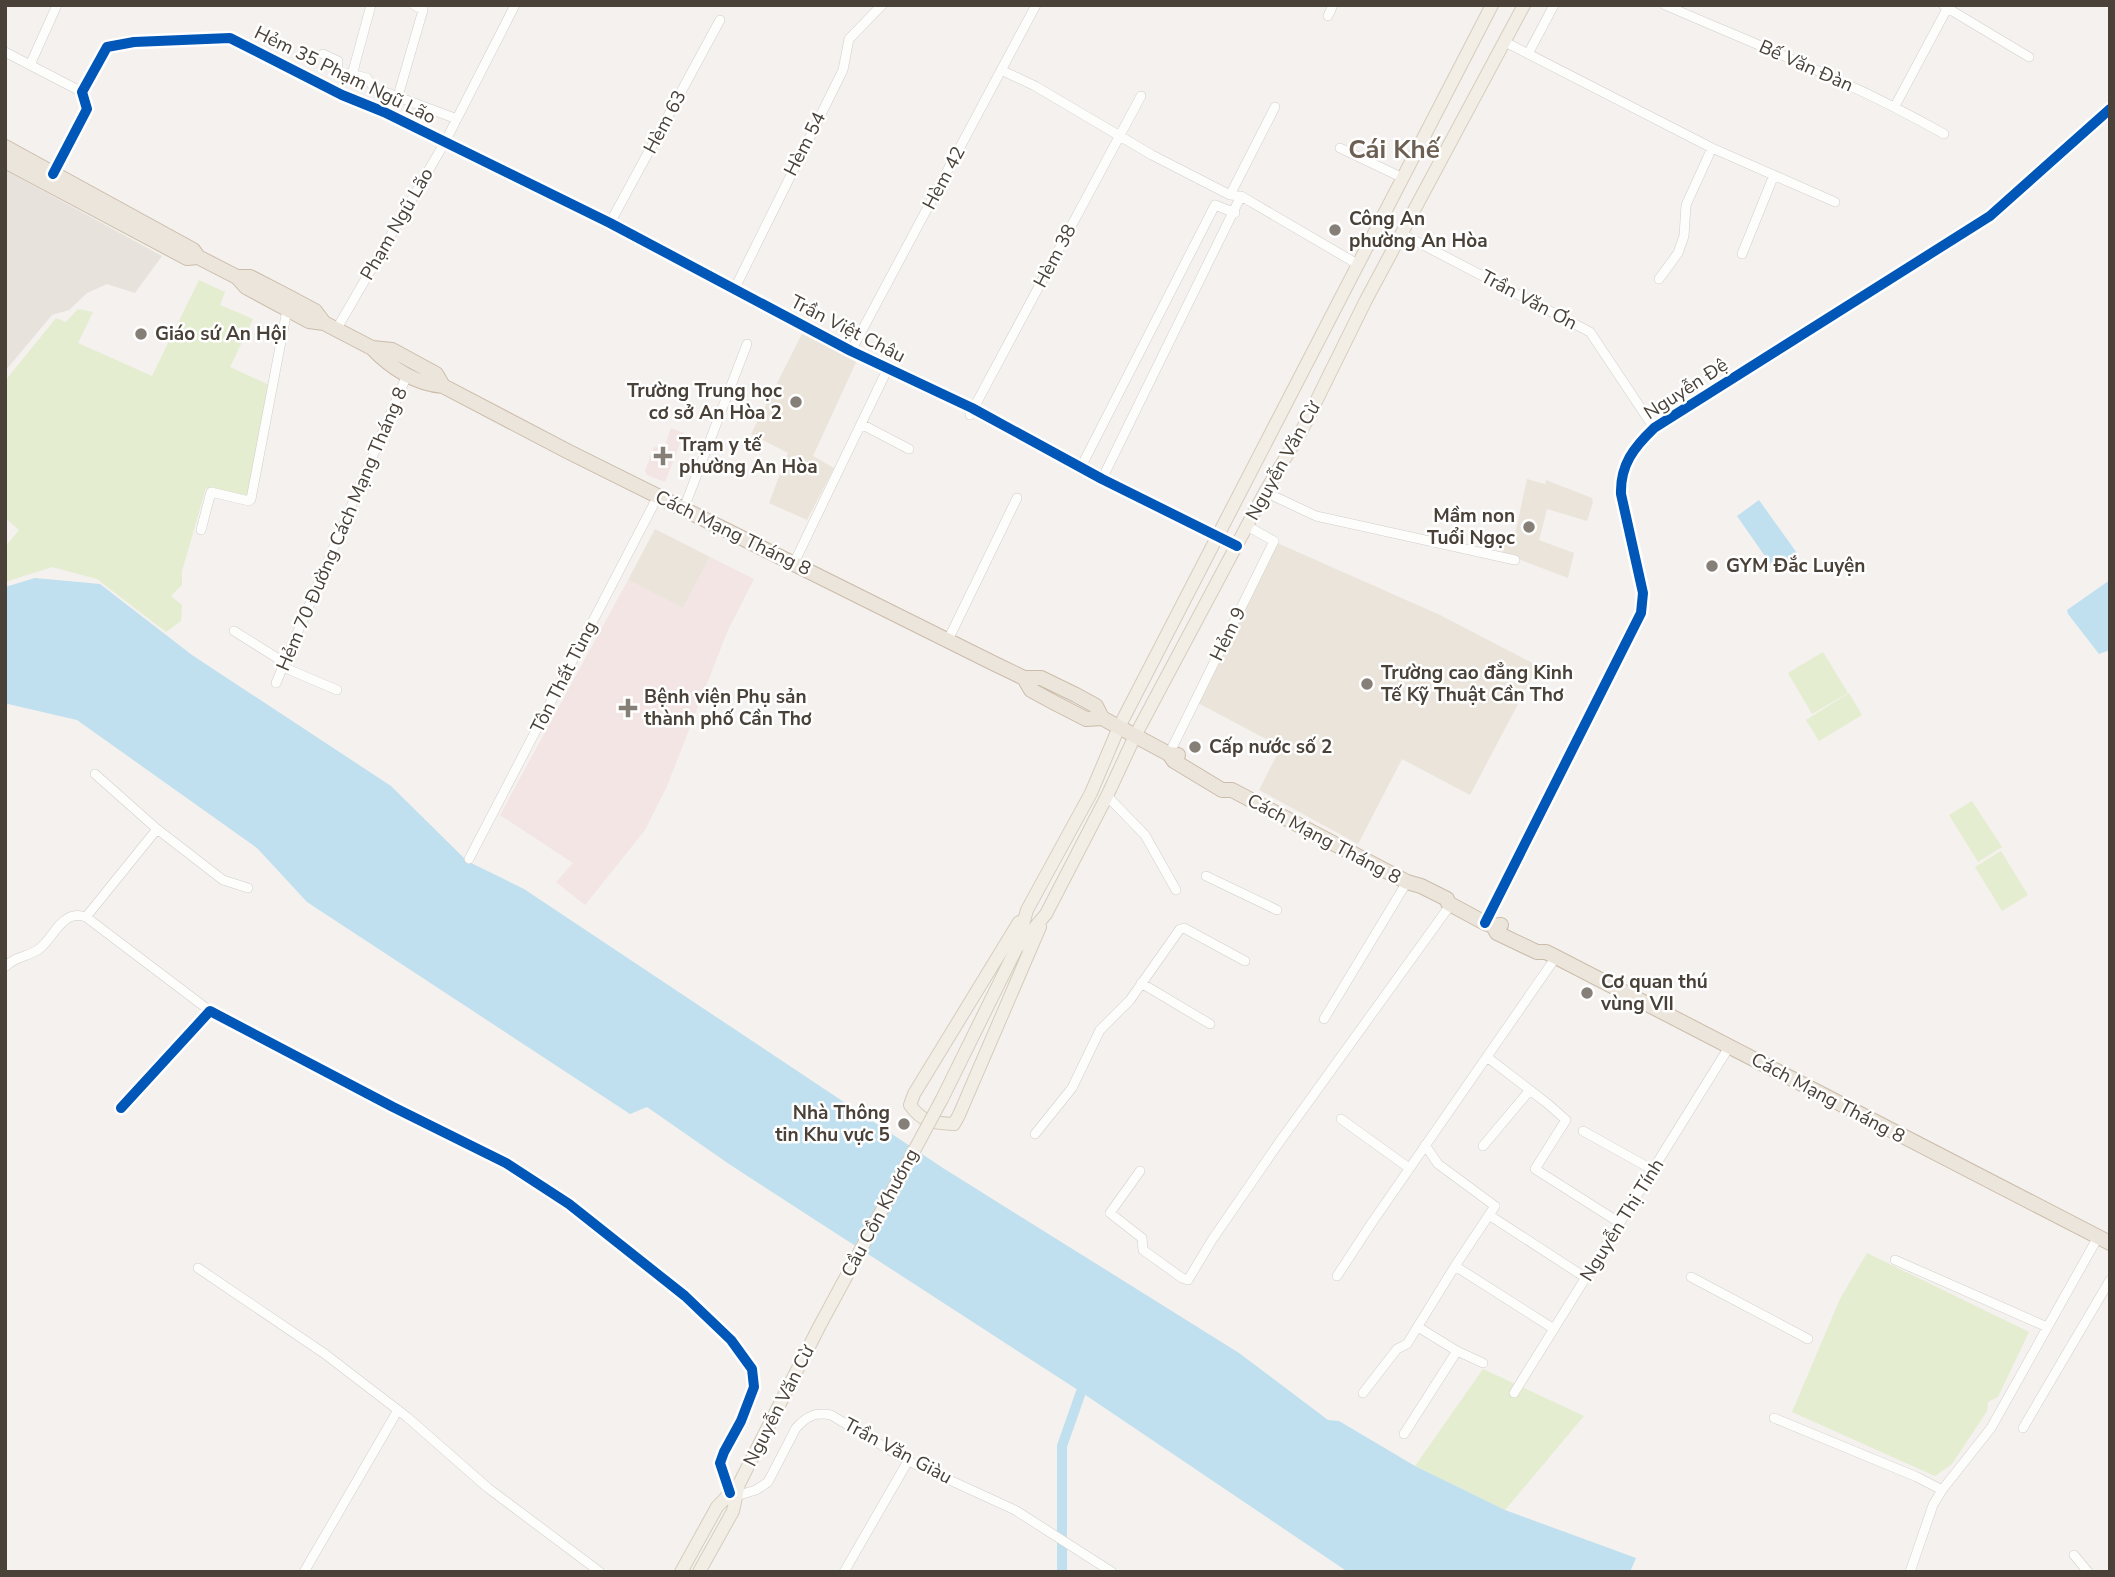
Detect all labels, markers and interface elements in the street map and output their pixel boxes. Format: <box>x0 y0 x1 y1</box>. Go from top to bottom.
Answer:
street label: Hẻm 35 Phạm Ngũ Lão <box>250 20 440 130</box>
street label: Bế Văn Đàn <box>1755 34 1857 98</box>
street label: Hèm 63 <box>637 86 693 158</box>
street label: Hèm 54 <box>778 108 832 180</box>
district label: Cái Khế <box>1348 132 1442 167</box>
street label: Hèm 42 <box>916 142 972 214</box>
street label: Phạm Ngũ Lão <box>354 163 440 285</box>
place label: Công An phường An Hòa <box>1349 206 1488 254</box>
street label: Hèm 38 <box>1027 220 1083 292</box>
marker: Công An phường An Hòa <box>1327 222 1343 238</box>
street label: Trần Văn Ơn <box>1476 264 1582 336</box>
street label: Trần Việt Châu <box>786 289 910 369</box>
place label: Giáo sứ An Hội <box>155 321 287 347</box>
marker: Giáo sứ An Hội <box>133 326 149 342</box>
street label: Nguyễn Đệ <box>1639 352 1733 426</box>
place label: Trường Trung học cơ sở An Hòa 2 <box>627 378 782 426</box>
street label: Hẻm 70 Đường Cách Mạng Tháng 8 <box>270 383 414 675</box>
marker: Trường Trung học cơ sở An Hòa 2 <box>788 394 804 410</box>
street label: Nguyễn Văn Cừ <box>1240 396 1327 525</box>
place label: Trạm y tế phường An Hòa <box>679 432 818 480</box>
marker: Trạm y tế phường An Hòa <box>653 446 673 466</box>
street label: Cách Mạng Tháng 8 <box>651 484 815 582</box>
place label: Mầm non Tuổi Ngọc <box>1427 503 1515 551</box>
marker: Mầm non Tuổi Ngọc <box>1521 519 1537 535</box>
place label: GYM Đắc Luyện <box>1726 553 1865 579</box>
marker: GYM Đắc Luyện <box>1704 558 1720 574</box>
street label: Hẻm 9 <box>1204 603 1252 665</box>
street label: Tôn Thất Tùng <box>525 616 603 738</box>
place label: Trường cao đẳng Kinh Tế Kỹ Thuật Cần Thơ <box>1381 660 1573 708</box>
marker: Trường cao đẳng Kinh Tế Kỹ Thuật Cần Thơ <box>1359 676 1375 692</box>
place label: Bệnh viện Phụ sản thành phố Cần Thơ <box>644 684 812 732</box>
marker: Bệnh viện Phụ sản thành phố Cần Thơ <box>618 698 638 718</box>
place label: Cấp nước số 2 <box>1209 734 1332 760</box>
marker: Cấp nước số 2 <box>1187 739 1203 755</box>
street label: Cách Mạng Tháng 8 <box>1243 787 1405 891</box>
place label: Cơ quan thú vùng VII <box>1600 969 1708 1017</box>
marker: Cơ quan thú vùng VII <box>1579 985 1595 1001</box>
street label: Cách Mạng Tháng 8 <box>1747 1046 1909 1150</box>
place label: Nhà Thông tin Khu vực 5 <box>775 1100 890 1148</box>
marker: Nhà Thông tin Khu vực 5 <box>896 1116 912 1132</box>
street label: Cầu Cồn Khương <box>835 1144 925 1282</box>
street label: Nguyễn Thị Tính <box>1574 1154 1670 1286</box>
street label: Nguyễn Văn Cừ <box>737 1340 821 1471</box>
street label: Trần Văn Giàu <box>839 1412 957 1490</box>

